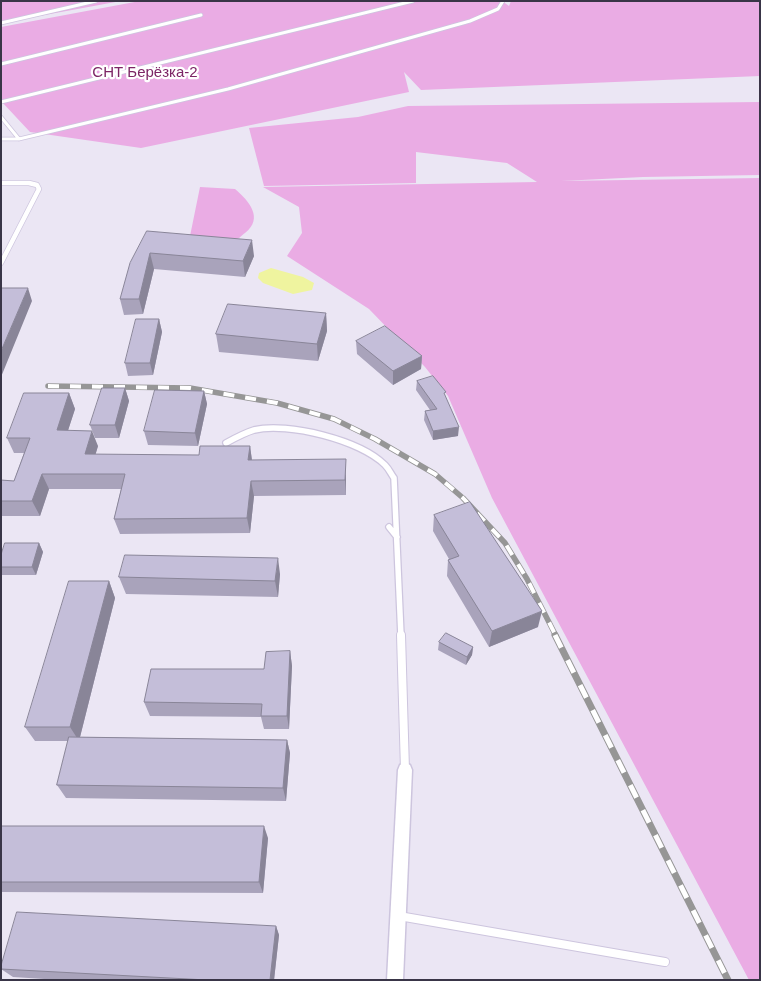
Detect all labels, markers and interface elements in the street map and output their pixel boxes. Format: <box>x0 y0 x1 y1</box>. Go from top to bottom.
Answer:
park label: СНТ Берёзка-2 <box>92 64 198 82</box>

